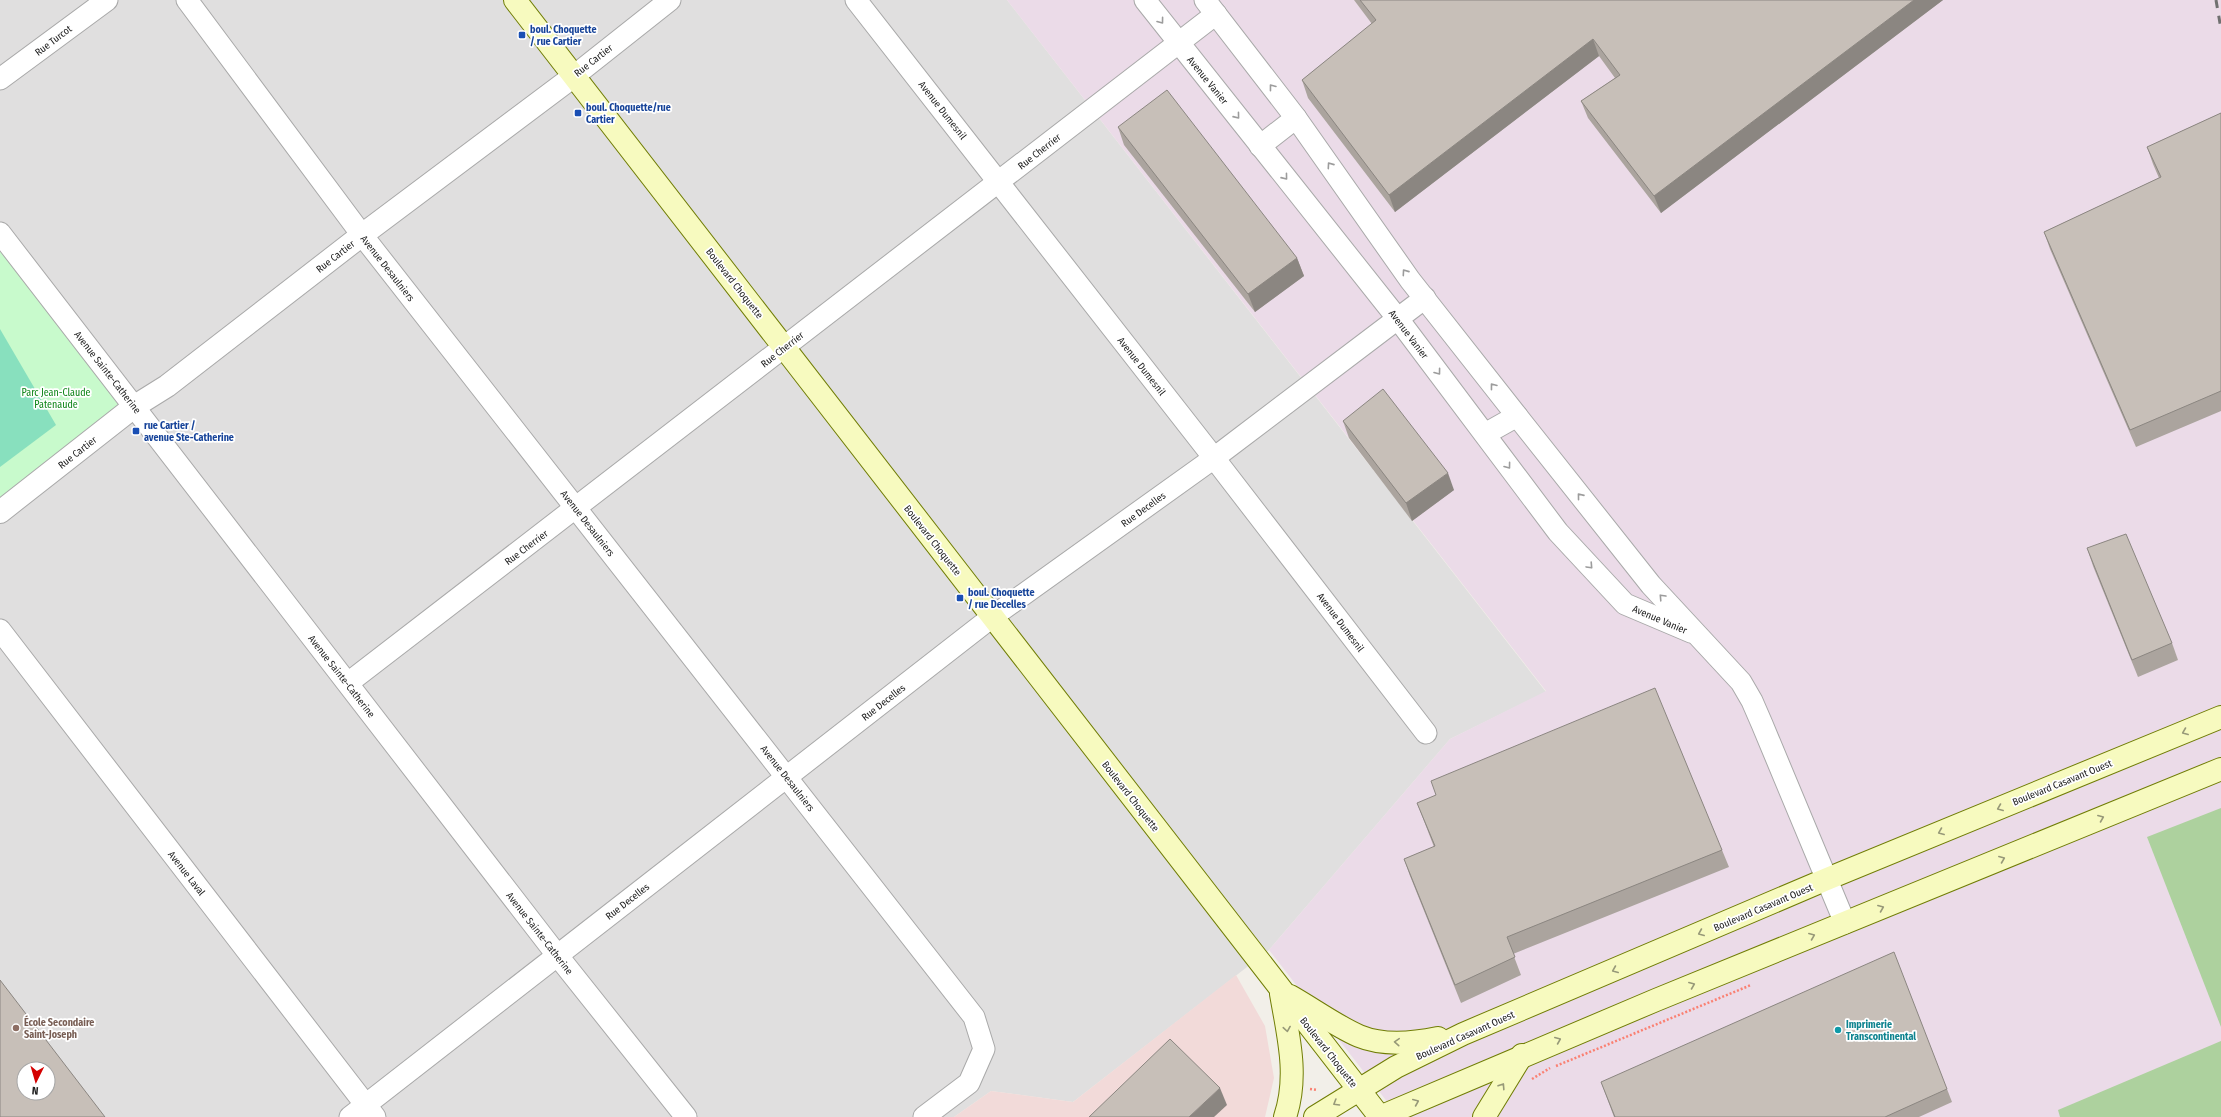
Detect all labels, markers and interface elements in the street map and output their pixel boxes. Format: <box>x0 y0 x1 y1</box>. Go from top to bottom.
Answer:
one-way arrow <box>1157 17 1164 24</box>
street label: Rue Turcot <box>33 23 75 59</box>
place label: boul. Choquette / rue Cartier <box>530 24 597 48</box>
marker: boul. Choquette / rue Cartier <box>517 30 527 40</box>
street label: Rue Cartier <box>572 42 616 80</box>
street label: Avenue Vanier <box>1184 54 1231 107</box>
street label: Avenue Dumesnil <box>916 79 969 142</box>
one-way arrow <box>1270 84 1277 91</box>
place label: boul. Choquette/rue Cartier <box>586 102 671 126</box>
marker: boul. Choquette/rue Cartier <box>573 108 583 118</box>
one-way arrow <box>1232 112 1239 119</box>
street label: Rue Cherrier <box>1016 131 1064 172</box>
one-way arrow <box>1328 163 1335 170</box>
one-way arrow <box>1280 172 1287 179</box>
street label: Avenue Desaulniers <box>358 233 417 304</box>
street label: Rue Cartier <box>314 238 358 276</box>
street label: Boulevard Choquette <box>703 246 765 321</box>
one-way arrow <box>1403 269 1410 276</box>
street label: Avenue Vanier <box>1386 308 1431 362</box>
street label: Avenue Sainte-Catherine <box>71 329 143 416</box>
street label: Rue Cherrier <box>759 329 807 370</box>
street label: Avenue Dumesnil <box>1115 335 1168 398</box>
one-way arrow <box>1434 368 1441 375</box>
one-way arrow <box>1491 383 1498 390</box>
park label: Parc Jean-Claude Patenaude <box>22 387 91 411</box>
place label: rue Cartier / avenue Ste-Catherine <box>144 420 234 444</box>
marker: rue Cartier / avenue Ste-Catherine <box>131 426 141 436</box>
street label: Rue Cartier <box>56 434 100 472</box>
one-way arrow <box>1504 461 1511 468</box>
street label: Avenue Desaulniers <box>558 488 617 559</box>
street label: Rue Decelles <box>1119 490 1168 530</box>
one-way arrow <box>1578 493 1585 501</box>
street label: Boulevard Choquette <box>901 503 963 578</box>
street label: Rue Cherrier <box>503 527 551 568</box>
one-way arrow <box>1585 562 1592 569</box>
place label: boul. Choquette / rue Decelles <box>968 587 1035 611</box>
street label: Avenue Dumesnil <box>1314 591 1367 655</box>
marker: boul. Choquette / rue Decelles <box>955 593 965 603</box>
one-way arrow <box>1660 594 1667 602</box>
street label: Avenue Vanier <box>1630 603 1689 637</box>
street label: Avenue Sainte-Catherine <box>305 633 377 720</box>
street label: Rue Decelles <box>859 682 908 724</box>
one-way arrow <box>2181 727 2189 735</box>
street label: Avenue Desaulniers <box>758 743 817 814</box>
street label: Boulevard Casavant Ouest <box>2011 757 2115 808</box>
street label: Boulevard Choquette <box>1099 759 1161 834</box>
one-way arrow <box>1996 803 2003 811</box>
one-way arrow <box>2097 815 2105 823</box>
one-way arrow <box>1938 827 1946 835</box>
street label: Avenue Laval <box>165 849 208 899</box>
one-way arrow <box>1998 855 2005 863</box>
street label: Rue Decelles <box>603 881 652 923</box>
street label: Boulevard Casavant Ouest <box>1712 881 1815 934</box>
street label: Avenue Sainte-Catherine <box>503 890 575 977</box>
one-way arrow <box>1878 904 1885 912</box>
one-way arrow <box>1698 929 1705 937</box>
one-way arrow <box>1808 933 1816 941</box>
one-way arrow <box>1612 965 1620 973</box>
one-way arrow <box>1687 982 1695 990</box>
street label: Boulevard Casavant Ouest <box>1414 1008 1517 1063</box>
place label: École Secondaire Saint-Joseph <box>24 1015 94 1041</box>
street label: Boulevard Choquette <box>1297 1015 1359 1090</box>
place label: Imprimerie Transcontinental <box>1846 1019 1916 1043</box>
marker: École Secondaire Saint-Joseph <box>11 1023 21 1033</box>
marker: Imprimerie Transcontinental <box>1833 1025 1843 1035</box>
one-way arrow <box>1282 1026 1291 1032</box>
one-way arrow <box>1394 1037 1400 1046</box>
one-way arrow <box>1555 1037 1562 1045</box>
north arrow <box>16 1061 56 1101</box>
one-way arrow <box>1498 1083 1505 1090</box>
text: N <box>31 1084 39 1097</box>
one-way arrow <box>1412 1098 1419 1106</box>
one-way arrow <box>1333 1099 1340 1106</box>

